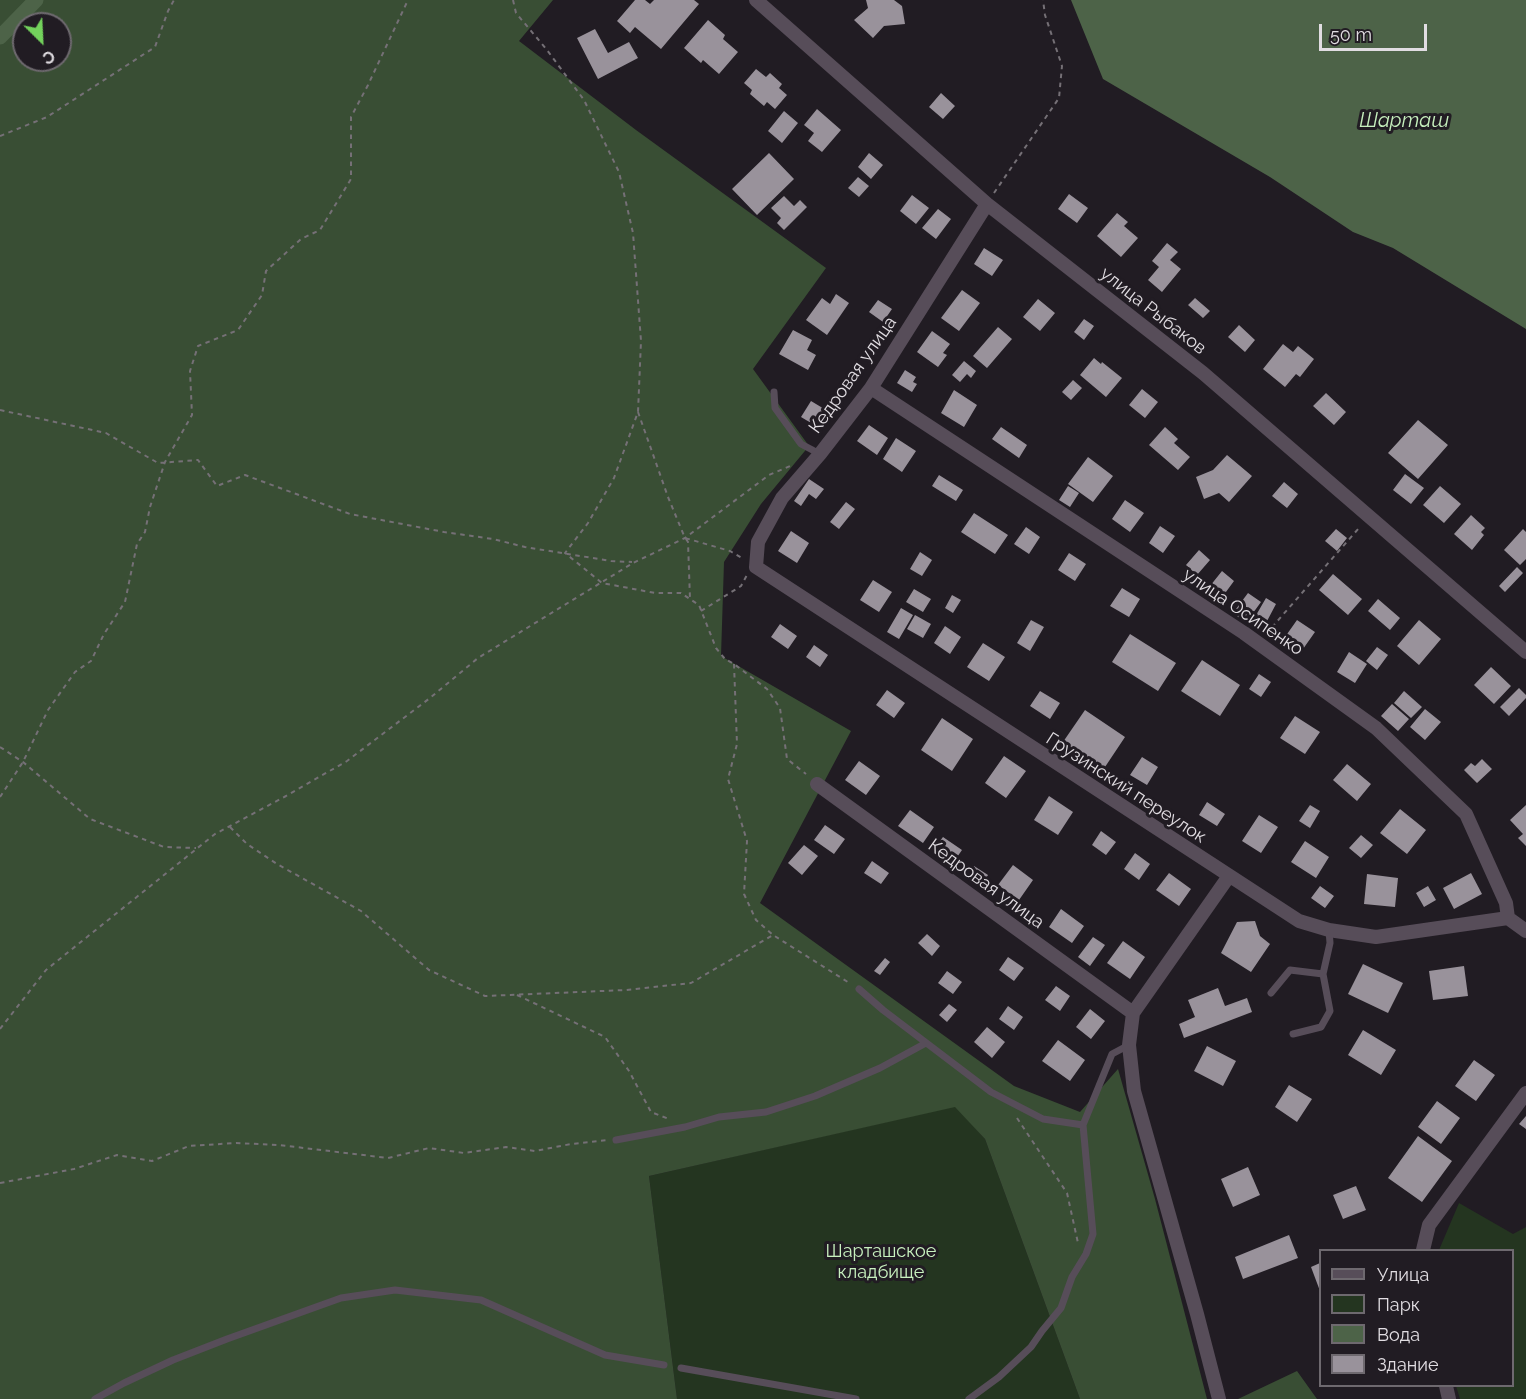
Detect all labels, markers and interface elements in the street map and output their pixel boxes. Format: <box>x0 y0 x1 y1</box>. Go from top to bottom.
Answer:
north arrow <box>12 12 72 72</box>
scale bar <box>1322 12 1430 50</box>
text: 50 m <box>1330 24 1372 45</box>
text: С <box>40 46 58 68</box>
water label: Шарташ <box>1359 109 1449 133</box>
street label: улица Рыбаков <box>1096 263 1210 359</box>
street label: Кедровая улица <box>805 312 901 438</box>
street label: улица Осипенко <box>1179 564 1307 660</box>
street label: Грузинский переулок <box>1042 728 1210 848</box>
street label: Кедровая улица <box>924 835 1048 933</box>
park label: Шарташское кладбище <box>826 1241 936 1284</box>
legend <box>1319 1249 1514 1387</box>
text: Улица <box>1377 1264 1429 1285</box>
text: Парк <box>1377 1294 1420 1315</box>
text: Вода <box>1377 1324 1420 1345</box>
text: Здание <box>1377 1354 1439 1375</box>

